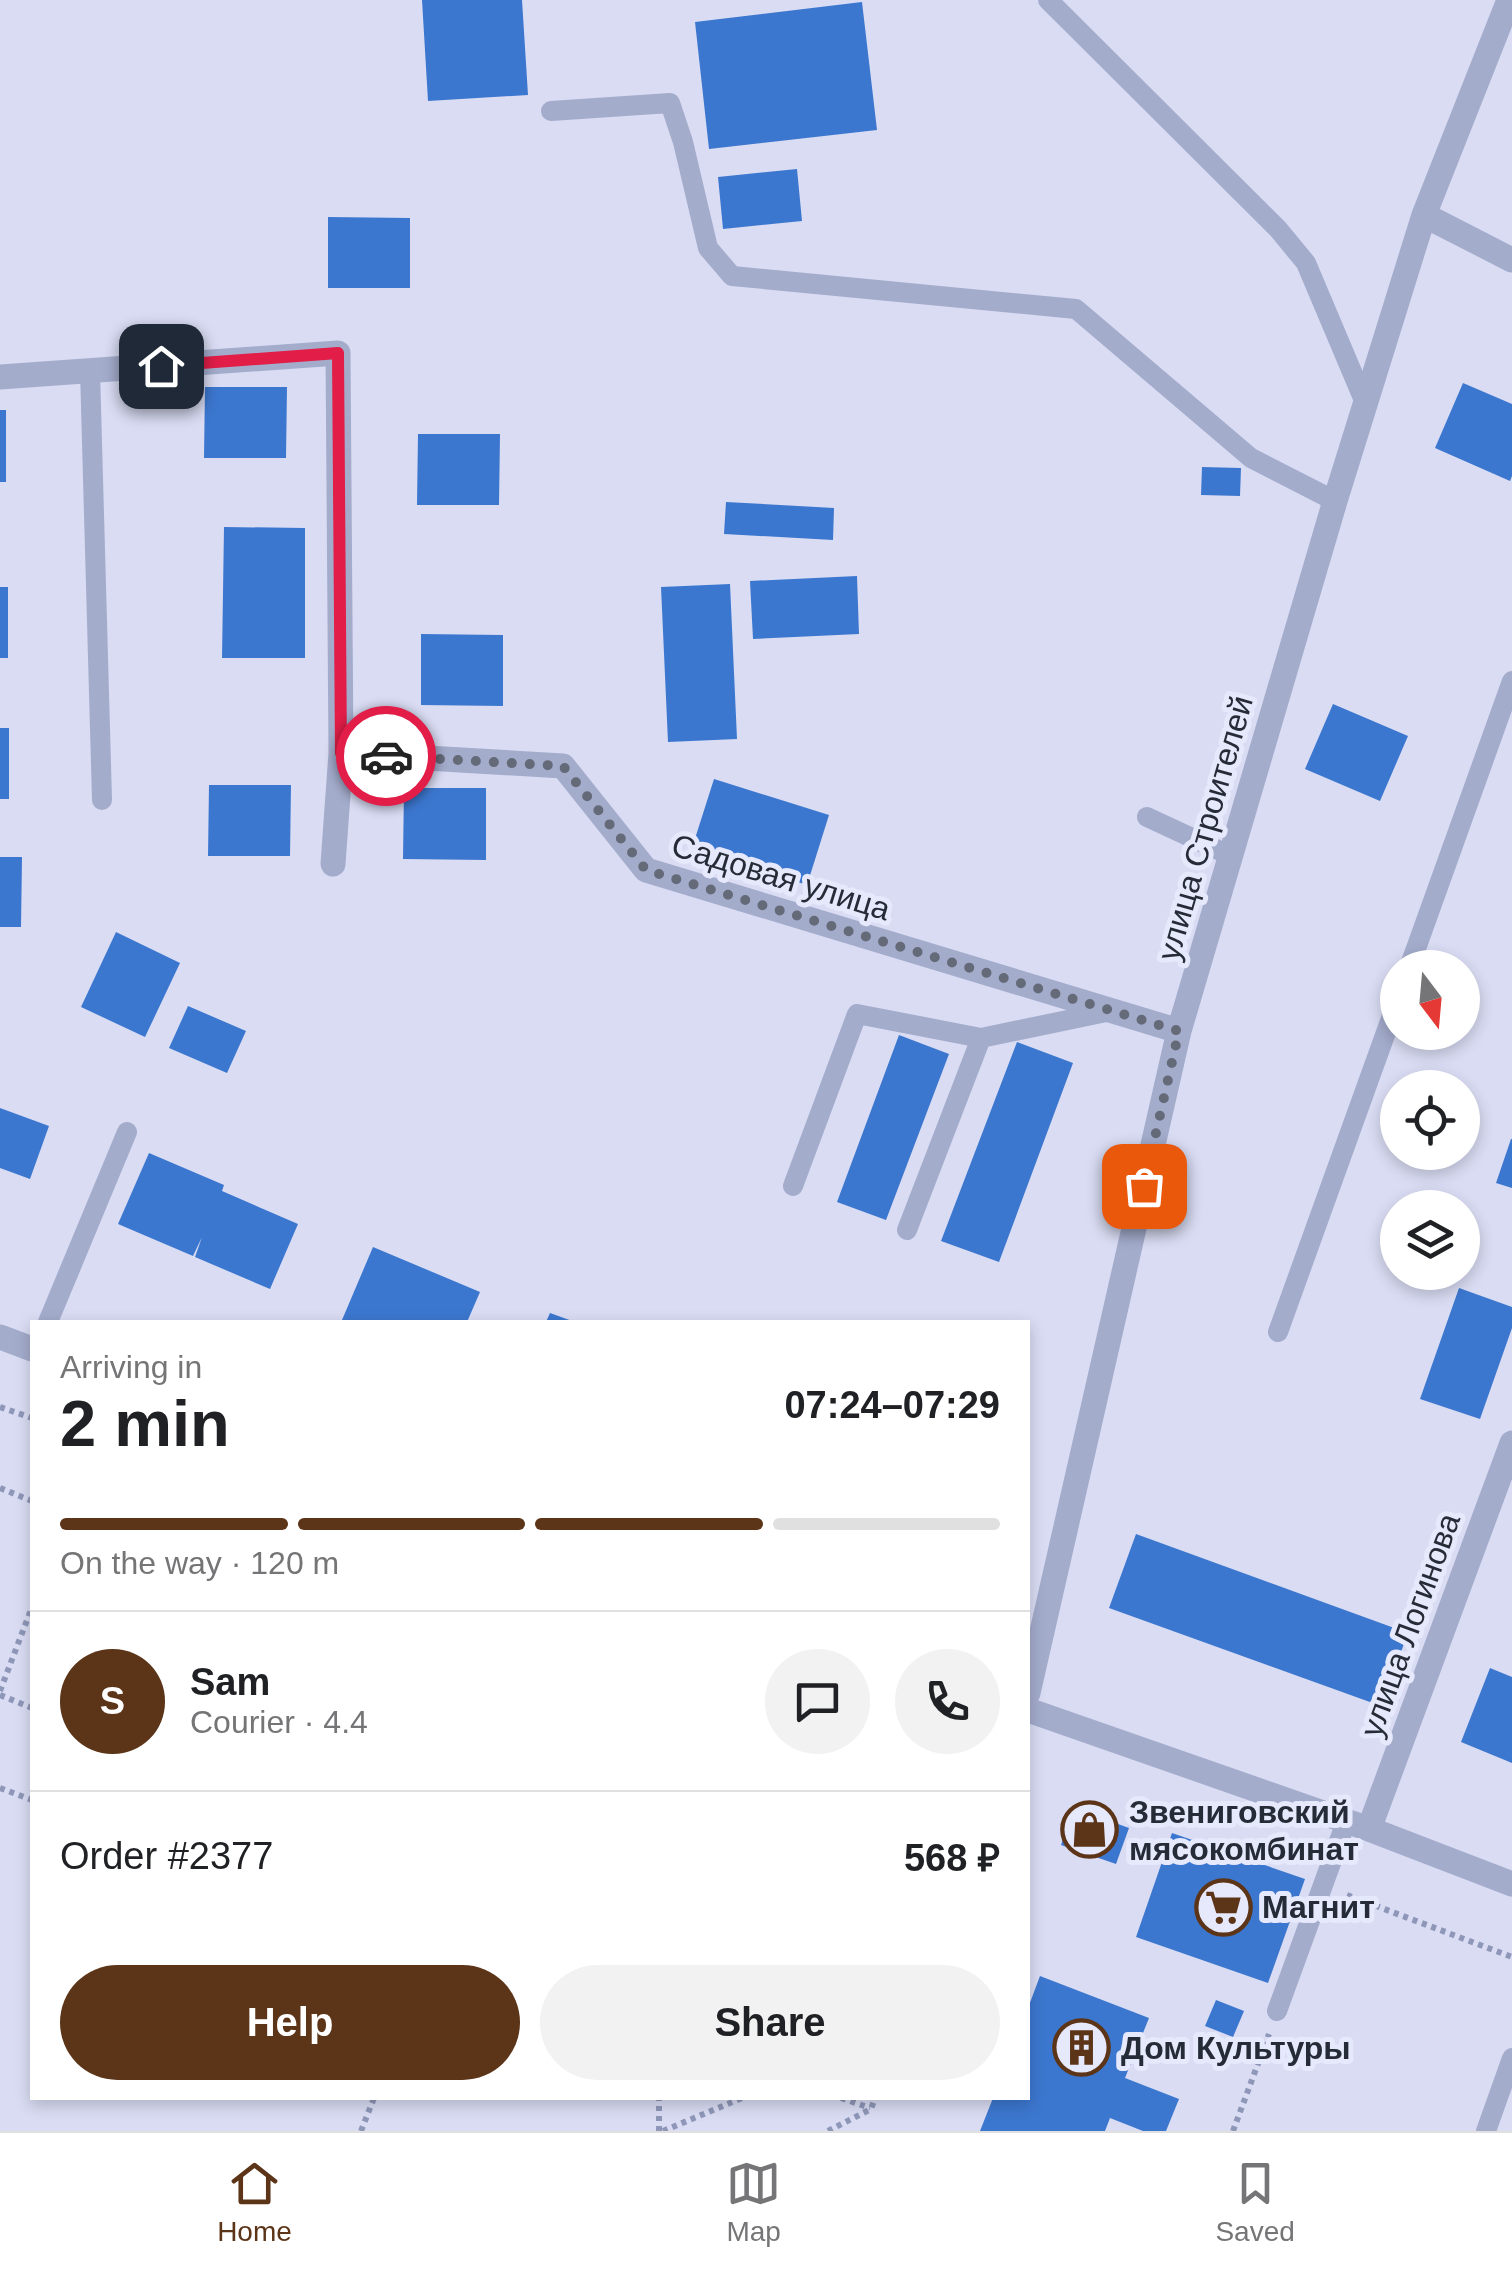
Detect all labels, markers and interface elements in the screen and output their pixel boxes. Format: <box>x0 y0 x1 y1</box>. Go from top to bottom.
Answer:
pin <box>119 324 204 409</box>
icon: home <box>134 339 189 394</box>
street label: улица Строителей <box>1150 692 1260 964</box>
courier <box>336 706 436 806</box>
icon: car <box>359 729 414 784</box>
street label: Садовая улица <box>668 827 895 927</box>
north arrow <box>1380 950 1480 1050</box>
map controls <box>1380 950 1480 1290</box>
button: locate <box>1380 1070 1480 1170</box>
pin <box>1102 1144 1187 1229</box>
icon: bag <box>1117 1159 1172 1214</box>
button: layers <box>1380 1190 1480 1290</box>
text: Arriving in <box>60 1349 202 1385</box>
text: 07:24–07:29 <box>784 1384 1000 1426</box>
text: 2 min <box>60 1387 230 1460</box>
street label: улица Логинова <box>1353 1508 1467 1742</box>
text: On the way · 120 m <box>60 1545 339 1581</box>
button: chat <box>765 1649 870 1754</box>
button: phone <box>895 1649 1000 1754</box>
text: Sam <box>190 1661 270 1703</box>
text: S <box>100 1680 125 1722</box>
text: Courier · 4.4 <box>190 1704 368 1740</box>
place label: Звениговский мясокомбинат <box>1129 1794 1359 1867</box>
shop icon: Звениговский мясокомбинат <box>1060 1800 1120 1860</box>
text: Order #2377 <box>60 1835 273 1877</box>
text: 568 ₽ <box>904 1837 1000 1879</box>
supermarket icon: Магнит <box>1193 1877 1253 1937</box>
place label: Магнит <box>1262 1889 1375 1925</box>
button: Help <box>60 1965 520 2080</box>
button: Share <box>540 1965 1000 2080</box>
building icon: Дом Культуры <box>1052 2018 1112 2078</box>
place label: Дом Культуры <box>1121 2030 1351 2066</box>
tab: Home <box>217 2156 292 2248</box>
tab: Map <box>726 2156 781 2248</box>
tab: Saved <box>1215 2156 1295 2248</box>

